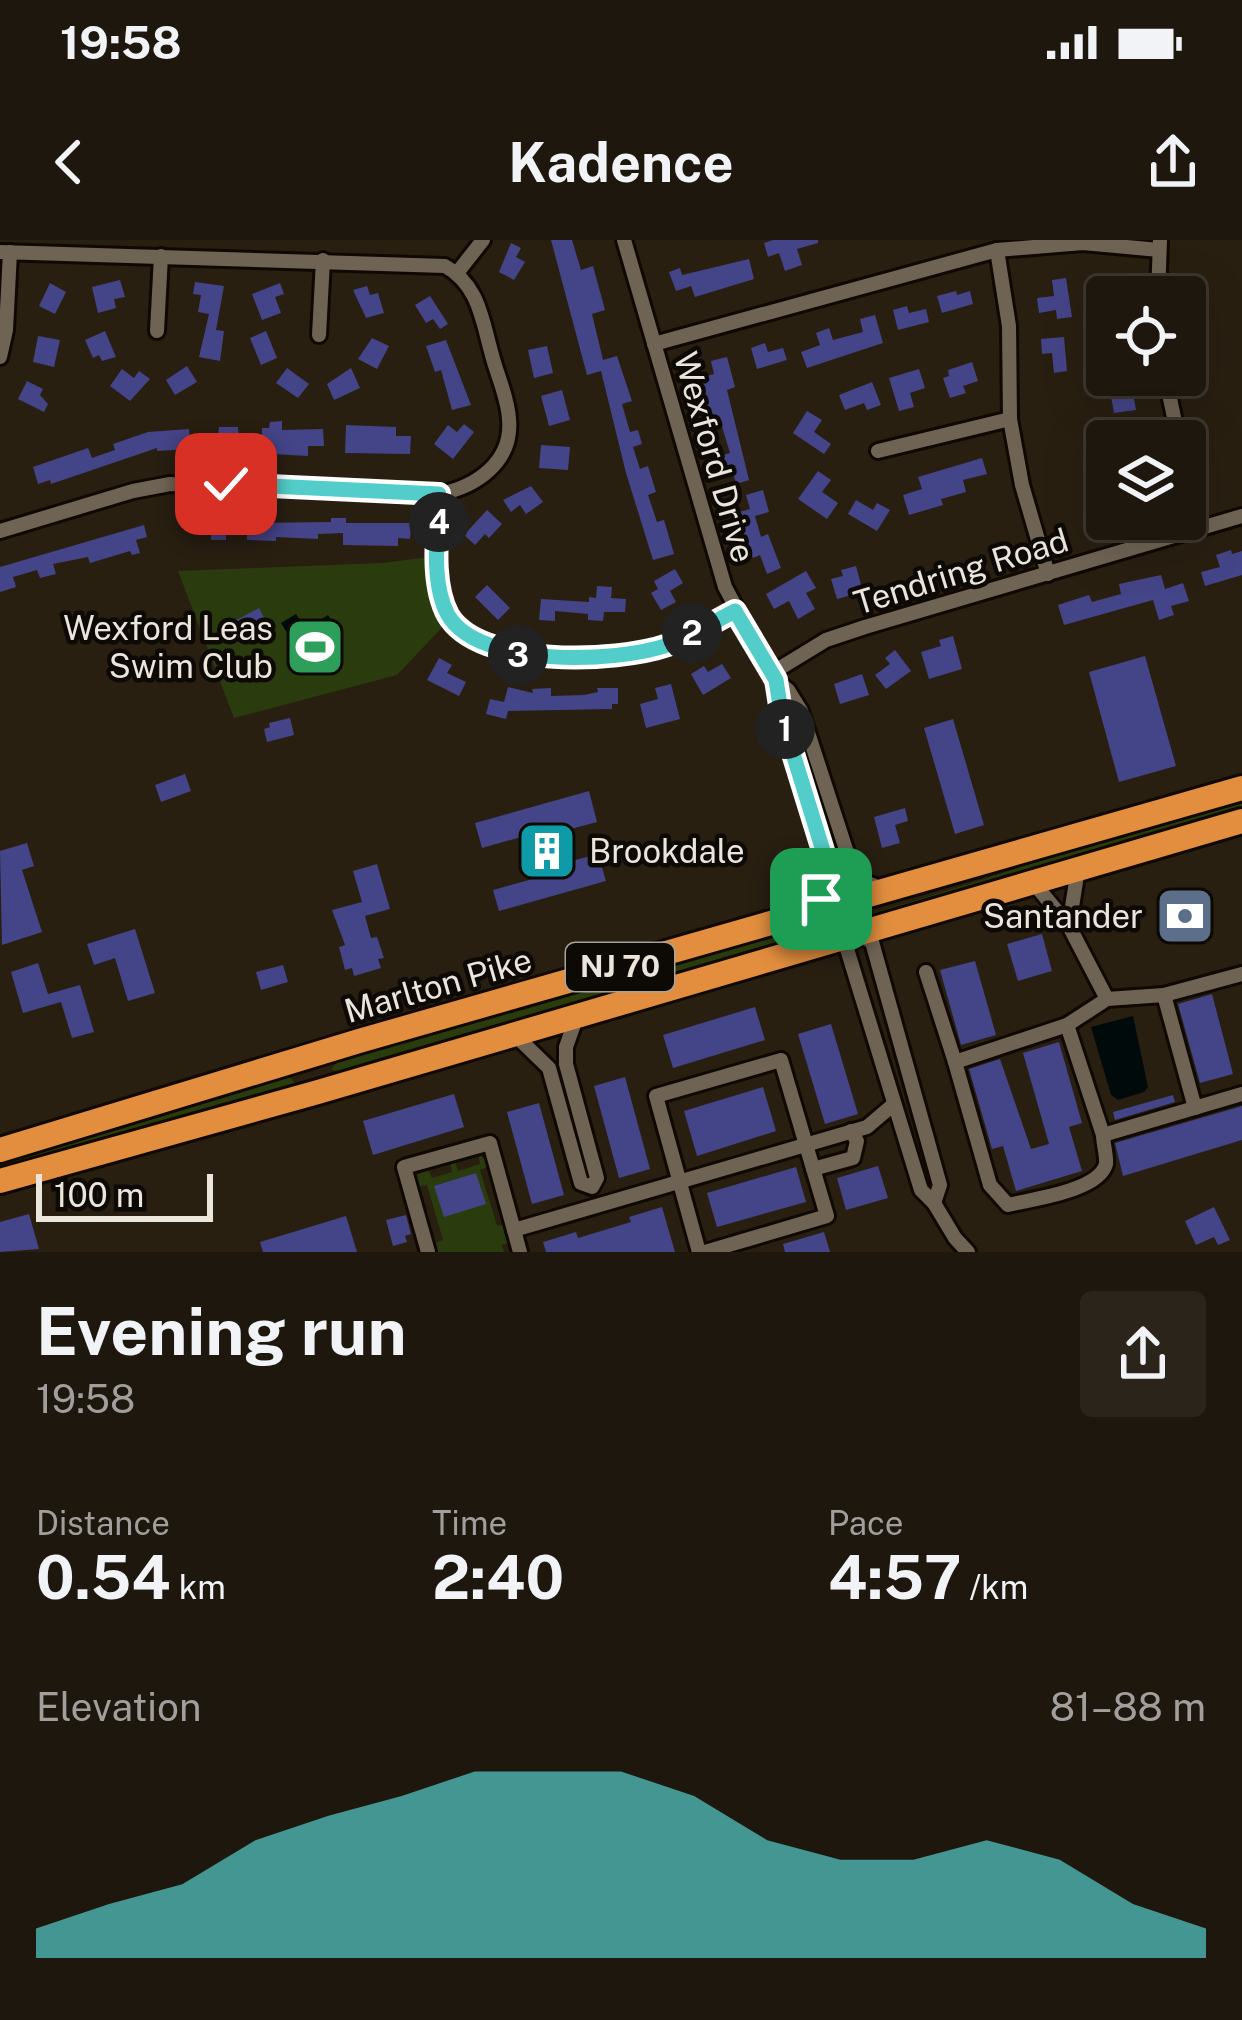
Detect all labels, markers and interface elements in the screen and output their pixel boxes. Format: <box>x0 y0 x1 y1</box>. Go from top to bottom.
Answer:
text: 19:58 <box>60 16 182 69</box>
icon: back <box>36 129 102 195</box>
icon: share <box>1140 129 1206 195</box>
text: Kadence <box>508 131 734 194</box>
map controls <box>1086 276 1206 540</box>
button: locate <box>1086 276 1206 396</box>
street label: Wexford Drive <box>667 347 763 567</box>
button: layers <box>1086 420 1206 540</box>
pin <box>175 433 277 535</box>
icon: check <box>193 451 259 517</box>
pin: 4 <box>409 492 469 552</box>
text: 4 <box>428 503 450 541</box>
street label: Tendring Road <box>849 520 1073 622</box>
pin: 2 <box>662 603 722 663</box>
place label: Wexford Leas Swim Club <box>63 609 273 685</box>
text: 2 <box>682 614 702 652</box>
sports icon: Wexford Leas Swim Club <box>284 616 346 678</box>
pin: 3 <box>488 625 548 685</box>
text: 3 <box>507 636 529 674</box>
pin: 1 <box>755 699 815 759</box>
text: 1 <box>778 710 792 748</box>
building icon: Brookdale <box>516 820 578 882</box>
place label: Brookdale <box>589 832 745 870</box>
pin <box>770 848 872 950</box>
icon: arrive <box>788 866 854 932</box>
bank icon: Santander <box>1154 885 1216 947</box>
place label: Santander <box>983 897 1143 935</box>
street label: Marlton Pike <box>340 940 536 1030</box>
road number: NJ 70 <box>566 943 674 991</box>
scale bar <box>36 1168 213 1221</box>
text: 100 m <box>54 1176 144 1214</box>
button: share <box>1080 1291 1206 1417</box>
text: Evening run <box>36 1292 407 1370</box>
text: 19:58 <box>36 1376 135 1422</box>
text: Distance <box>36 1504 170 1542</box>
text: Time <box>432 1504 507 1542</box>
text: Pace <box>828 1504 903 1542</box>
text: 0.54 <box>36 1542 171 1613</box>
text: 2:40 <box>432 1542 564 1613</box>
text: 4:57 <box>828 1542 962 1613</box>
text: km <box>171 1568 226 1606</box>
text: /km <box>962 1568 1028 1606</box>
text: Elevation <box>36 1684 202 1730</box>
text: 81–88 m <box>1050 1684 1206 1730</box>

